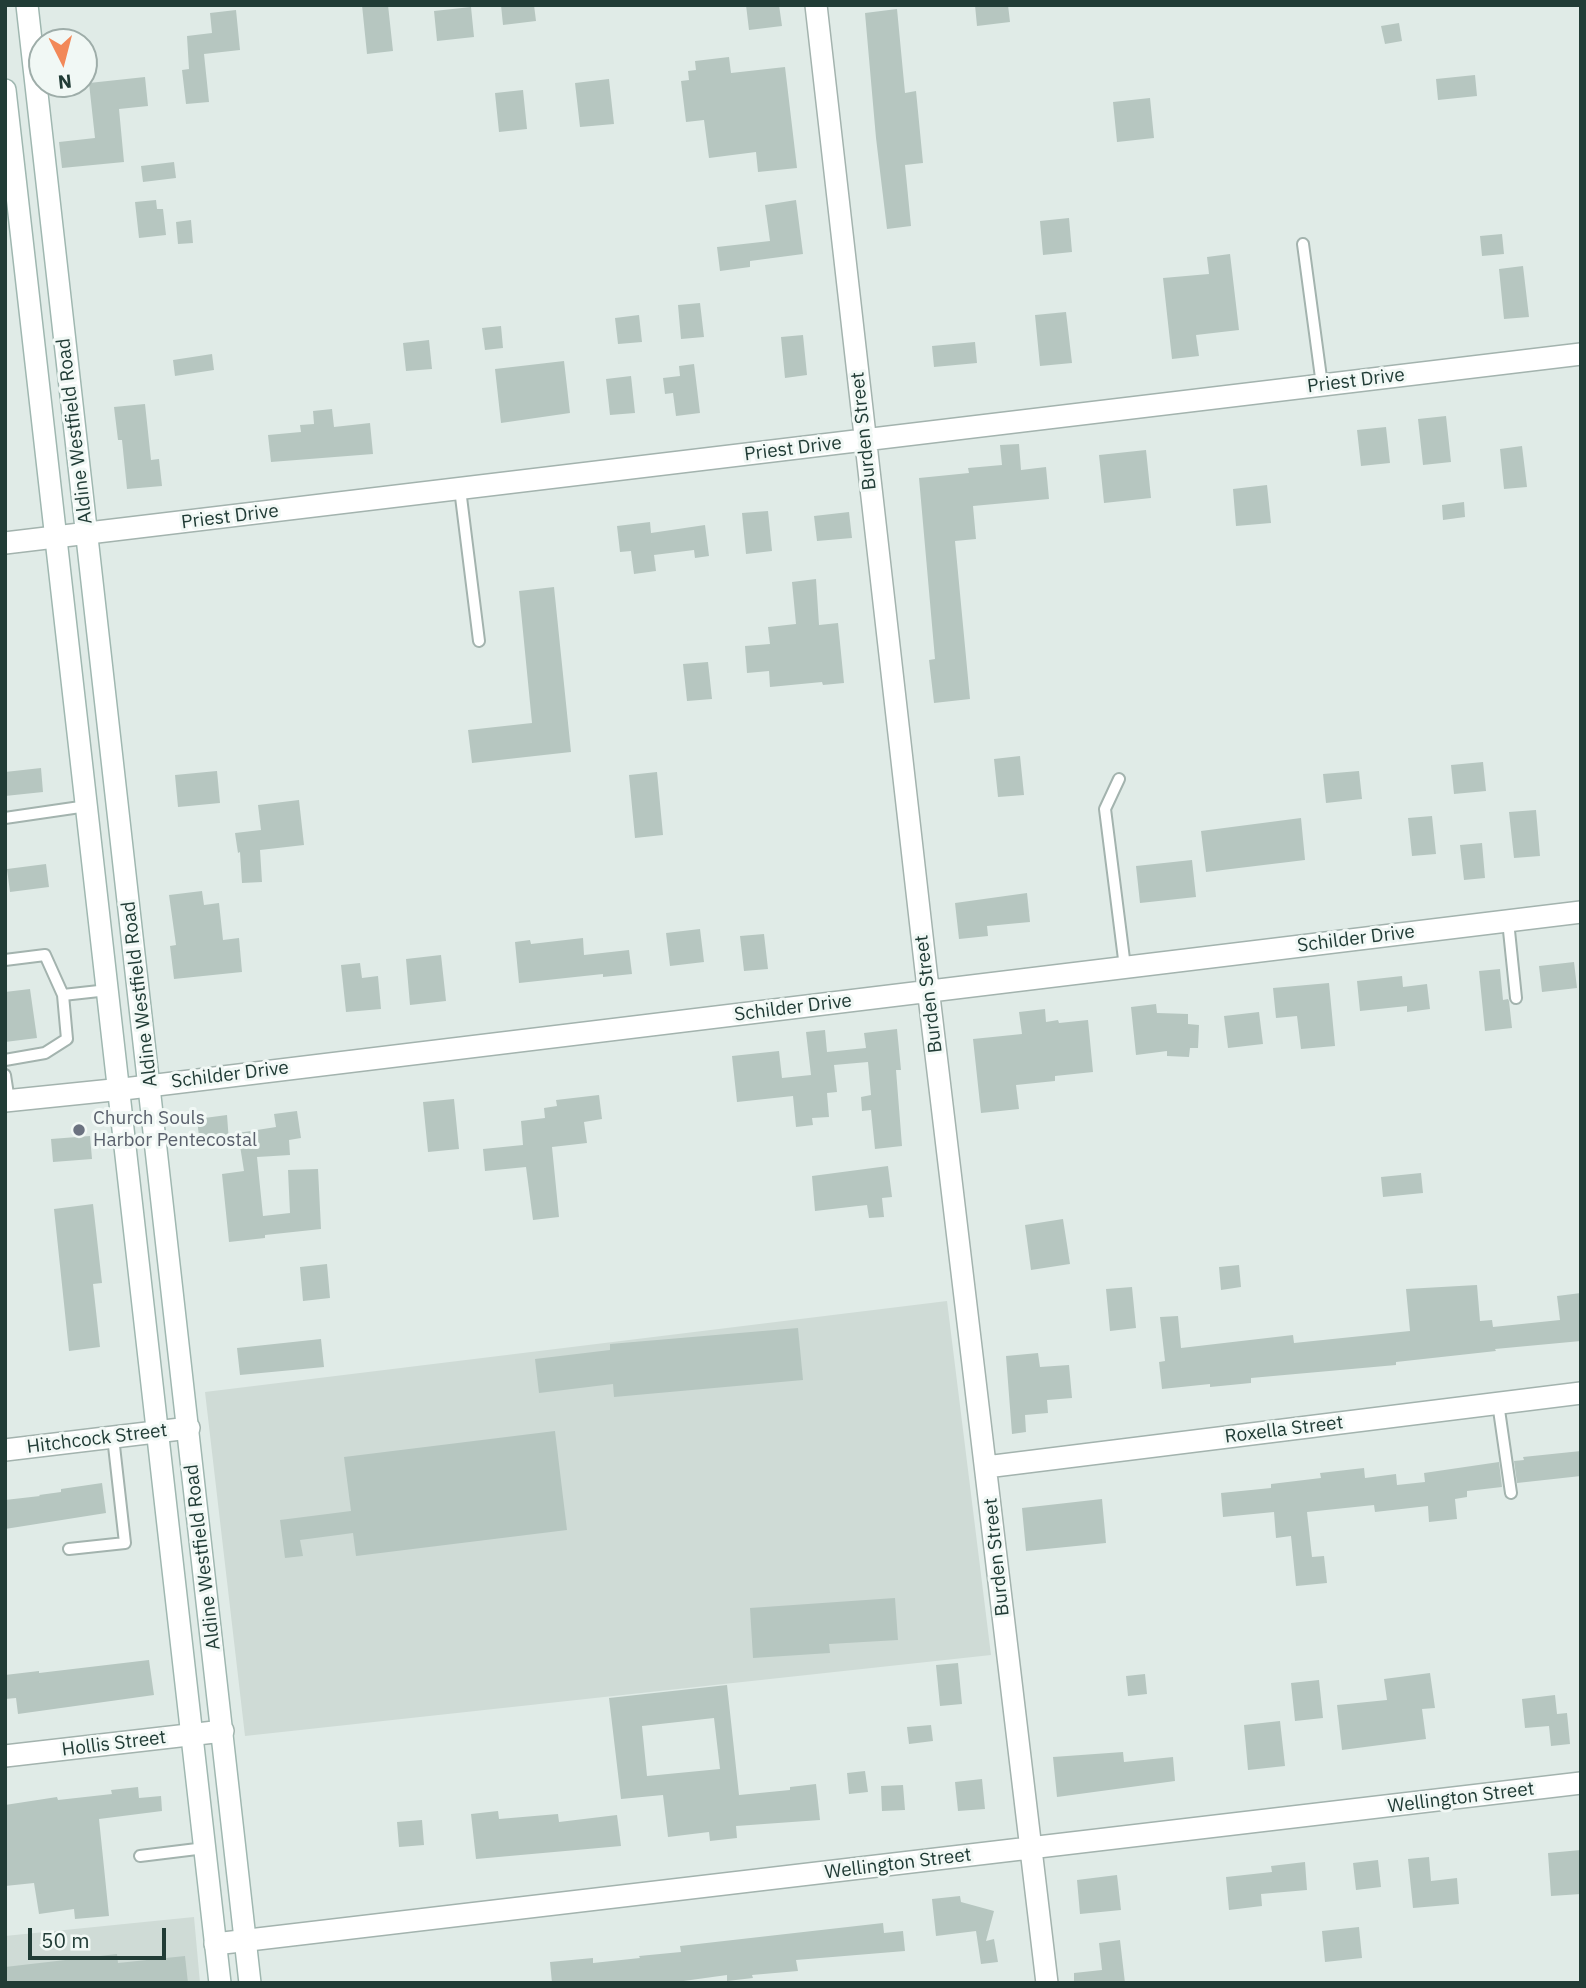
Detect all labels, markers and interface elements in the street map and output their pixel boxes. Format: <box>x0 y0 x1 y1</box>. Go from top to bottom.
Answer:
north arrow <box>28 28 98 98</box>
text: N <box>57 69 73 95</box>
street label: Aldine Westfield Road <box>52 337 98 525</box>
street label: Priest Drive <box>1306 364 1406 398</box>
street label: Burden Street <box>846 371 882 491</box>
street label: Priest Drive <box>743 432 843 466</box>
street label: Priest Drive <box>180 500 280 534</box>
street label: Aldine Westfield Road <box>117 900 163 1088</box>
street label: Schilder Drive <box>1296 920 1416 958</box>
street label: Burden Street <box>910 934 948 1054</box>
street label: Schilder Drive <box>733 989 853 1027</box>
street label: Schilder Drive <box>170 1056 290 1094</box>
place label: Church Souls Harbor Pentecostal <box>93 1108 257 1152</box>
marker: Church Souls Harbor Pentecostal <box>71 1122 87 1138</box>
street label: Roxella Street <box>1223 1411 1345 1449</box>
street label: Hitchcock Street <box>25 1419 169 1459</box>
street label: Aldine Westfield Road <box>180 1463 226 1651</box>
street label: Burden Street <box>979 1497 1015 1617</box>
street label: Hollis Street <box>61 1726 167 1762</box>
street label: Wellington Street <box>1386 1778 1536 1818</box>
street label: Wellington Street <box>823 1844 973 1884</box>
scale bar <box>32 1914 170 1958</box>
text: 50 m <box>41 1926 90 1954</box>

